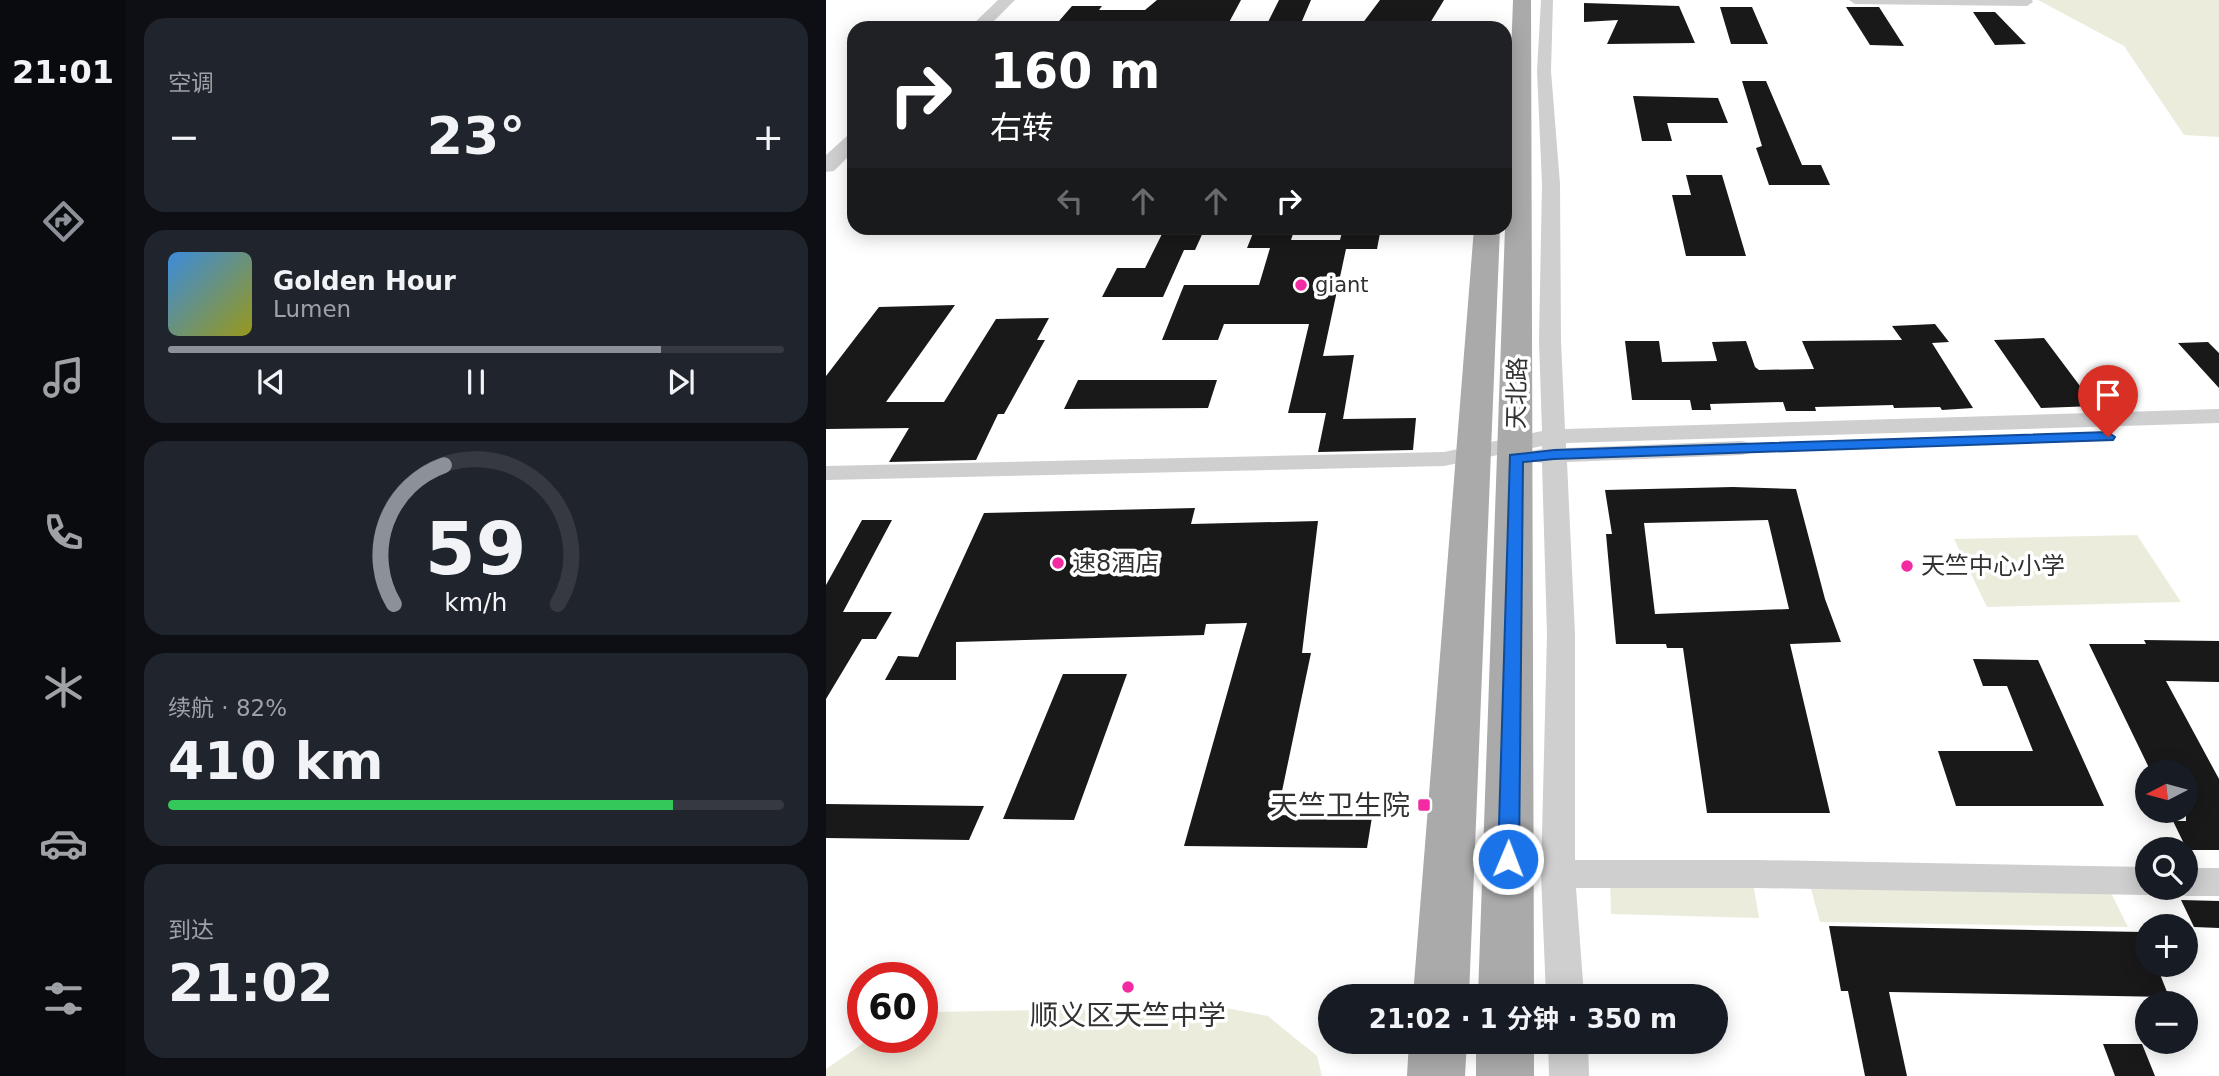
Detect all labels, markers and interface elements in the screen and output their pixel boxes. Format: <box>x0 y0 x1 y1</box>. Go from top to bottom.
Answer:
text: 160 m <box>990 43 1160 100</box>
icon: right <box>875 49 966 140</box>
text: 21:01 <box>12 53 114 91</box>
text: 空调 <box>168 70 214 96</box>
text: 23° <box>427 106 525 166</box>
text: 右转 <box>990 109 1054 147</box>
text: − <box>168 115 200 159</box>
text: + <box>752 115 784 159</box>
icon: left <box>1051 182 1089 220</box>
icon: ahead <box>1124 182 1162 220</box>
icon: ahead <box>1197 182 1235 220</box>
icon: right <box>1270 182 1308 220</box>
icon: directions <box>39 197 88 246</box>
text: Golden Hour <box>273 266 456 296</box>
place label: giant <box>1315 273 1369 297</box>
marker: giant <box>1293 277 1309 293</box>
text: Lumen <box>273 296 351 322</box>
icon: music <box>39 353 88 402</box>
street label: 天北路 <box>1502 357 1532 429</box>
icon: previous <box>252 363 290 401</box>
icon: pause <box>457 363 495 401</box>
icon: next <box>662 363 700 401</box>
pin <box>2078 365 2138 437</box>
icon: arrive <box>2089 376 2127 414</box>
text: 59 <box>425 506 527 591</box>
icon: phone <box>39 508 88 557</box>
place label: 速8酒店 <box>1072 549 1159 577</box>
place label: 天竺中心小学 <box>1921 552 2065 580</box>
marker: 速8酒店 <box>1050 555 1066 571</box>
marker: 天竺中心小学 <box>1899 558 1915 574</box>
text: km/h <box>444 588 508 617</box>
icon: climate <box>39 663 88 712</box>
text: 续航 · 82% <box>168 695 287 721</box>
text: 410 km <box>168 731 383 791</box>
north arrow <box>2135 760 2198 822</box>
map controls <box>2135 760 2198 1054</box>
place label: 天竺卫生院 <box>1270 789 1410 822</box>
marker: 天竺卫生院 <box>1416 797 1432 813</box>
icon: car <box>39 819 88 868</box>
position arrow <box>1471 822 1545 896</box>
button: search <box>2135 837 2198 900</box>
button: + <box>2135 914 2198 977</box>
text: 到达 <box>168 917 214 943</box>
text: 21:02 <box>168 953 334 1013</box>
speed limit sign: 60 <box>847 962 938 1053</box>
icon: filters <box>39 974 88 1023</box>
marker: 顺义区天竺中学 <box>1120 979 1136 995</box>
button: − <box>2135 991 2198 1054</box>
place label: 顺义区天竺中学 <box>1030 999 1226 1032</box>
text: 21:02 · 1 分钟 · 350 m <box>1369 1004 1677 1034</box>

